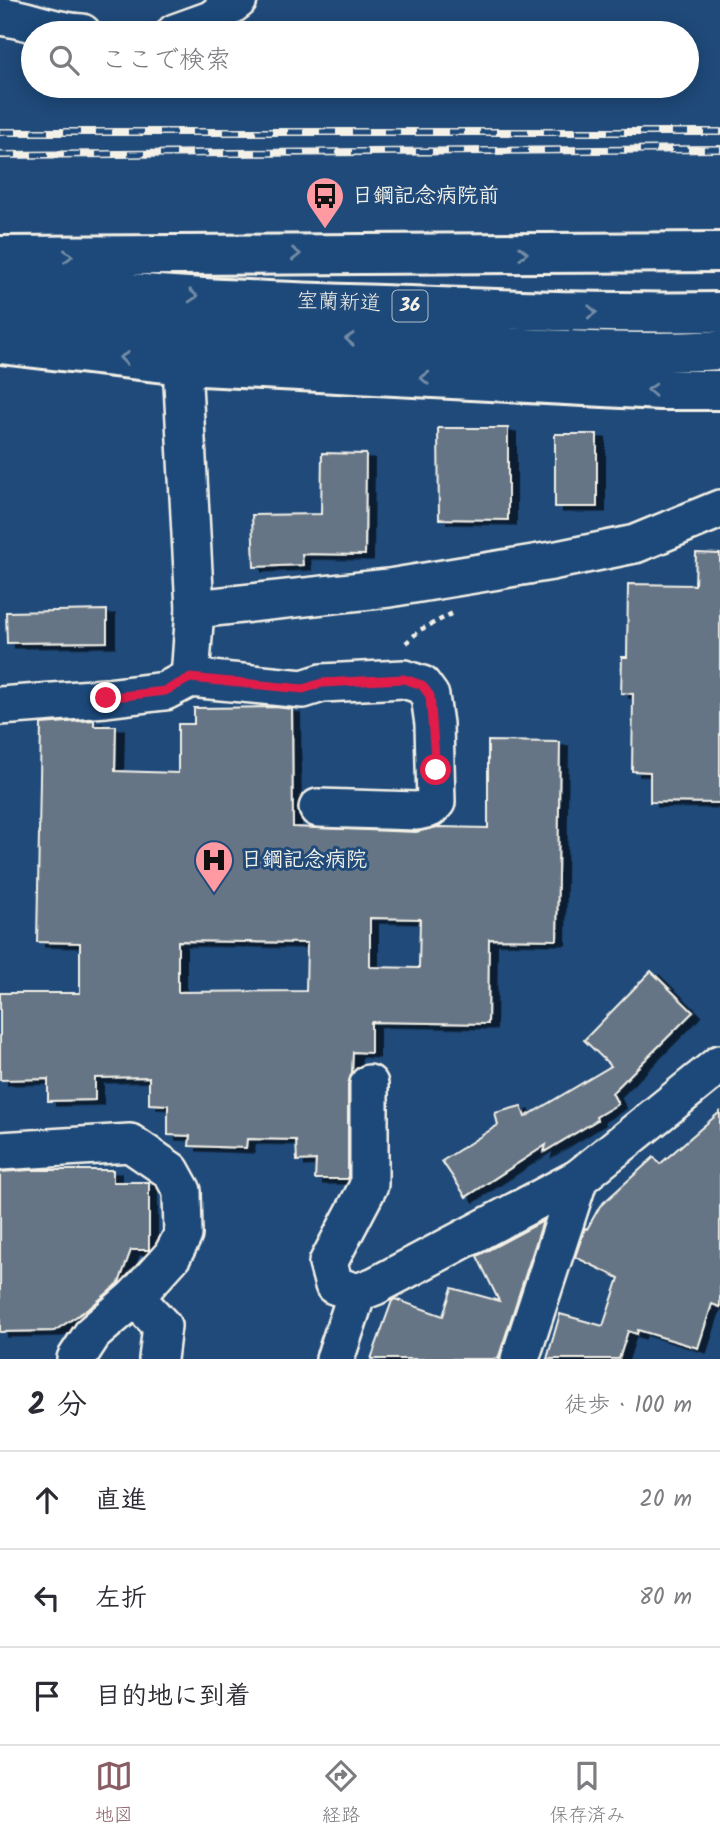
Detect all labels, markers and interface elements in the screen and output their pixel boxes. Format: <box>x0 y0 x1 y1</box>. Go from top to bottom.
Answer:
search box <box>21 21 699 98</box>
text: ここで検索 <box>101 40 231 82</box>
icon: search <box>45 41 83 79</box>
bus stop icon: 日鋼記念病院前 <box>304 175 346 230</box>
place label: 日鋼記念病院前 <box>352 180 499 213</box>
one-way arrow <box>518 245 529 261</box>
one-way arrow <box>291 246 301 262</box>
one-way arrow <box>63 248 74 264</box>
street label: 室蘭新道 <box>296 285 382 321</box>
one-way arrow <box>188 288 199 303</box>
road number: 36 <box>392 290 428 322</box>
one-way arrow <box>587 304 598 320</box>
one-way arrow <box>344 331 355 346</box>
one-way arrow <box>118 351 130 366</box>
one-way arrow <box>419 371 430 386</box>
one-way arrow <box>646 382 657 397</box>
route end <box>90 682 121 713</box>
route start <box>420 754 451 785</box>
hospital icon: 日鋼記念病院 <box>193 839 235 894</box>
place label: 日鋼記念病院 <box>241 844 367 877</box>
text: 2 分 <box>28 1382 87 1430</box>
text: 徒歩 · 100 m <box>564 1388 692 1424</box>
text: 直進 <box>95 1480 147 1522</box>
icon: ahead <box>28 1481 66 1519</box>
text: 20 m <box>640 1482 692 1518</box>
text: 左折 <box>95 1578 147 1620</box>
icon: left <box>28 1579 66 1617</box>
text: 80 m <box>639 1580 692 1616</box>
text: 目的地に到着 <box>95 1676 251 1718</box>
icon: arrive <box>28 1677 66 1715</box>
tab: 地図 <box>95 1757 133 1831</box>
tab: 経路 <box>322 1757 360 1831</box>
tab: 保存済み <box>549 1757 625 1831</box>

